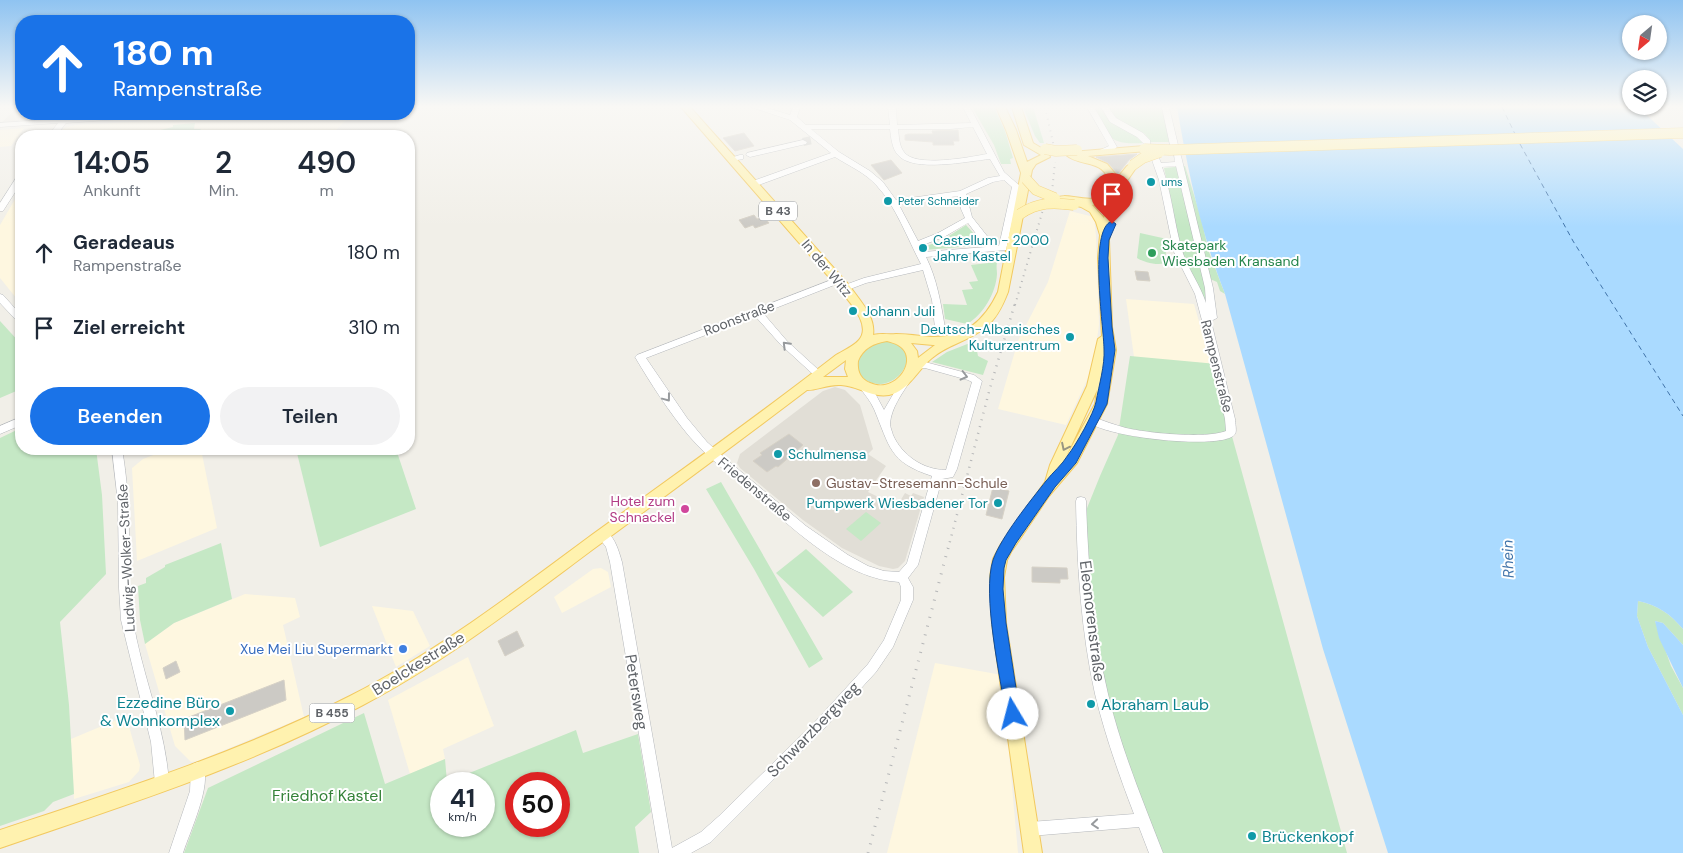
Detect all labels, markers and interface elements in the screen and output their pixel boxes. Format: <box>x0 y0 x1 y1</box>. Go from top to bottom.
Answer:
north arrow <box>1622 15 1668 60</box>
map controls <box>1622 15 1667 115</box>
text: 180 m <box>113 30 214 76</box>
icon: ahead <box>30 35 95 100</box>
button: layers <box>1622 70 1667 115</box>
text: Rampenstraße <box>113 74 262 103</box>
text: 14:05 <box>74 143 150 182</box>
text: 2 <box>215 143 232 182</box>
text: 490 <box>297 143 356 182</box>
pin <box>1091 173 1133 224</box>
place label: ums <box>1161 175 1183 189</box>
marker: ums <box>1145 176 1157 188</box>
text: Ankunft <box>83 180 141 201</box>
text: Min. <box>209 180 238 201</box>
text: m <box>320 180 334 201</box>
icon: arrive <box>1098 180 1126 208</box>
place label: Peter Schneider <box>898 194 979 208</box>
marker: Peter Schneider <box>882 195 894 207</box>
road number: B 43 <box>759 202 797 220</box>
text: Geradeaus <box>73 230 175 255</box>
place label: Castellum - 2000 Jahre Kastel <box>933 231 1049 265</box>
street label: In der Witz <box>798 236 856 300</box>
place label: Skatepark Wiesbaden Kransand <box>1162 236 1299 270</box>
icon: ahead <box>30 239 58 267</box>
text: 180 m <box>348 240 400 265</box>
marker: Castellum - 2000 Jahre Kastel <box>917 242 929 254</box>
marker: Skatepark Wiesbaden Kransand <box>1146 247 1158 259</box>
text: Rampenstraße <box>73 255 182 276</box>
street label: Roonstraße <box>701 296 777 340</box>
place label: Johann Juli <box>863 302 935 320</box>
marker: Johann Juli <box>847 305 859 317</box>
icon: arrive <box>30 314 58 342</box>
text: Ziel erreicht <box>73 315 185 340</box>
text: 310 m <box>348 315 400 340</box>
street label: Rampenstraße <box>1197 318 1237 414</box>
place label: Deutsch-Albanisches Kulturzentrum <box>920 320 1060 354</box>
marker: Deutsch-Albanisches Kulturzentrum <box>1064 331 1076 343</box>
one-way arrow <box>782 342 791 351</box>
one-way arrow <box>960 370 968 380</box>
button: Beenden <box>30 387 210 445</box>
button: Teilen <box>220 387 400 445</box>
one-way arrow <box>662 392 670 401</box>
one-way arrow <box>1061 441 1071 450</box>
place label: Schulmensa <box>788 445 866 463</box>
marker: Schulmensa <box>772 448 784 460</box>
street label: Friedenstraße <box>714 453 796 525</box>
place label: Gustav-Stresemann-Schule <box>826 474 1008 492</box>
marker: Gustav-Stresemann-Schule <box>810 477 822 489</box>
street label: Ludwig-Wolker-Straße <box>113 484 139 632</box>
place label: Hotel zum Schnackel <box>610 492 675 526</box>
place label: Pumpwerk Wiesbadener Tor <box>807 494 988 512</box>
marker: Pumpwerk Wiesbadener Tor <box>992 497 1004 509</box>
marker: Hotel zum Schnackel <box>679 503 691 515</box>
water label: Rhein <box>1497 539 1519 579</box>
street label: Eleonorenstraße <box>1075 559 1110 683</box>
street label: Boelckestraße <box>368 627 469 700</box>
place label: Xue Mei Liu Supermarkt <box>240 640 393 658</box>
marker: Xue Mei Liu Supermarkt <box>397 643 409 655</box>
street label: Petersweg <box>620 653 653 731</box>
street label: Schwarzbergweg <box>762 677 864 782</box>
position arrow <box>986 687 1038 739</box>
place label: Ezzedine Büro & Wohnkomplex <box>100 692 220 731</box>
place label: Abraham Laub <box>1101 694 1209 715</box>
marker: Abraham Laub <box>1085 698 1097 710</box>
road number: B 455 <box>310 704 354 722</box>
marker: Ezzedine Büro & Wohnkomplex <box>224 705 236 717</box>
speed limit sign: 50 <box>505 772 570 837</box>
text: 41 <box>450 782 475 815</box>
park label: Friedhof Kastel <box>272 785 382 806</box>
text: km/h <box>448 809 477 825</box>
one-way arrow <box>1091 818 1099 829</box>
place label: Brückenkopf <box>1262 826 1354 847</box>
marker: Brückenkopf <box>1246 830 1258 842</box>

